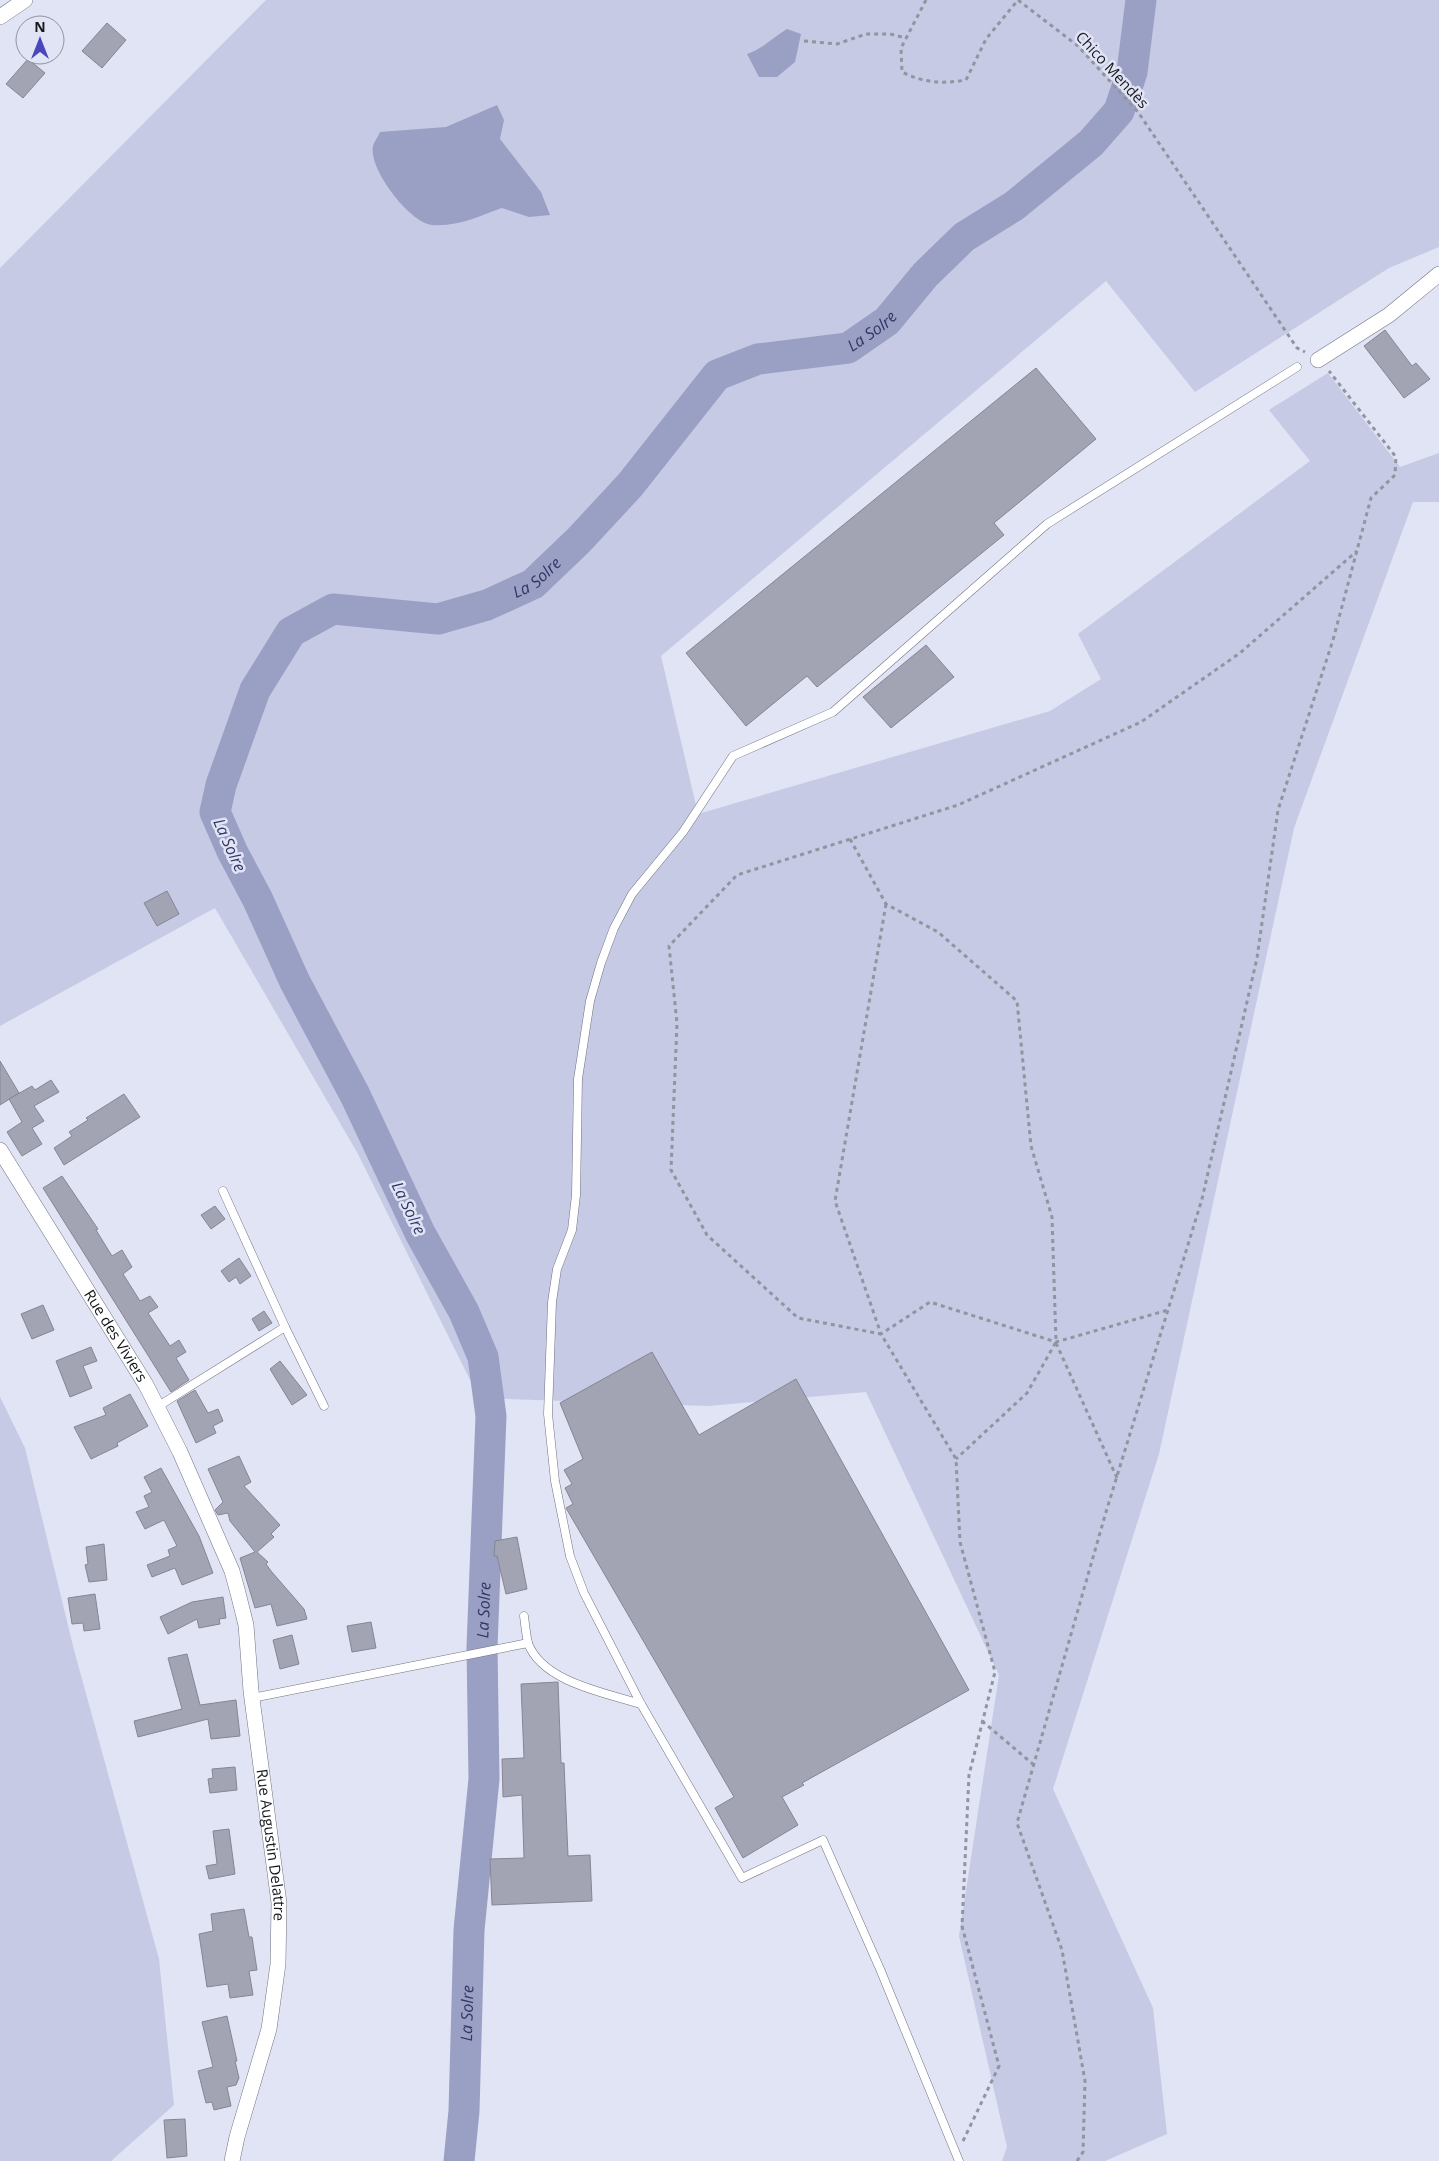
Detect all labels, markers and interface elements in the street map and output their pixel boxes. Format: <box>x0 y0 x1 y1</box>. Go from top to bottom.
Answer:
north arrow <box>15 15 65 65</box>
text: N <box>34 17 46 36</box>
street label: Chico Mendès <box>1072 27 1154 112</box>
water label: La Solre <box>843 306 902 356</box>
water label: La Solre <box>509 552 566 603</box>
water label: La Solre <box>209 815 252 875</box>
water label: La Solre <box>387 1178 431 1238</box>
street label: Rue des Viviers <box>80 1286 153 1385</box>
water label: La Solre <box>471 1582 496 1639</box>
street label: Rue Augustin Delattre <box>252 1768 290 1921</box>
water label: La Solre <box>455 1985 478 2042</box>

